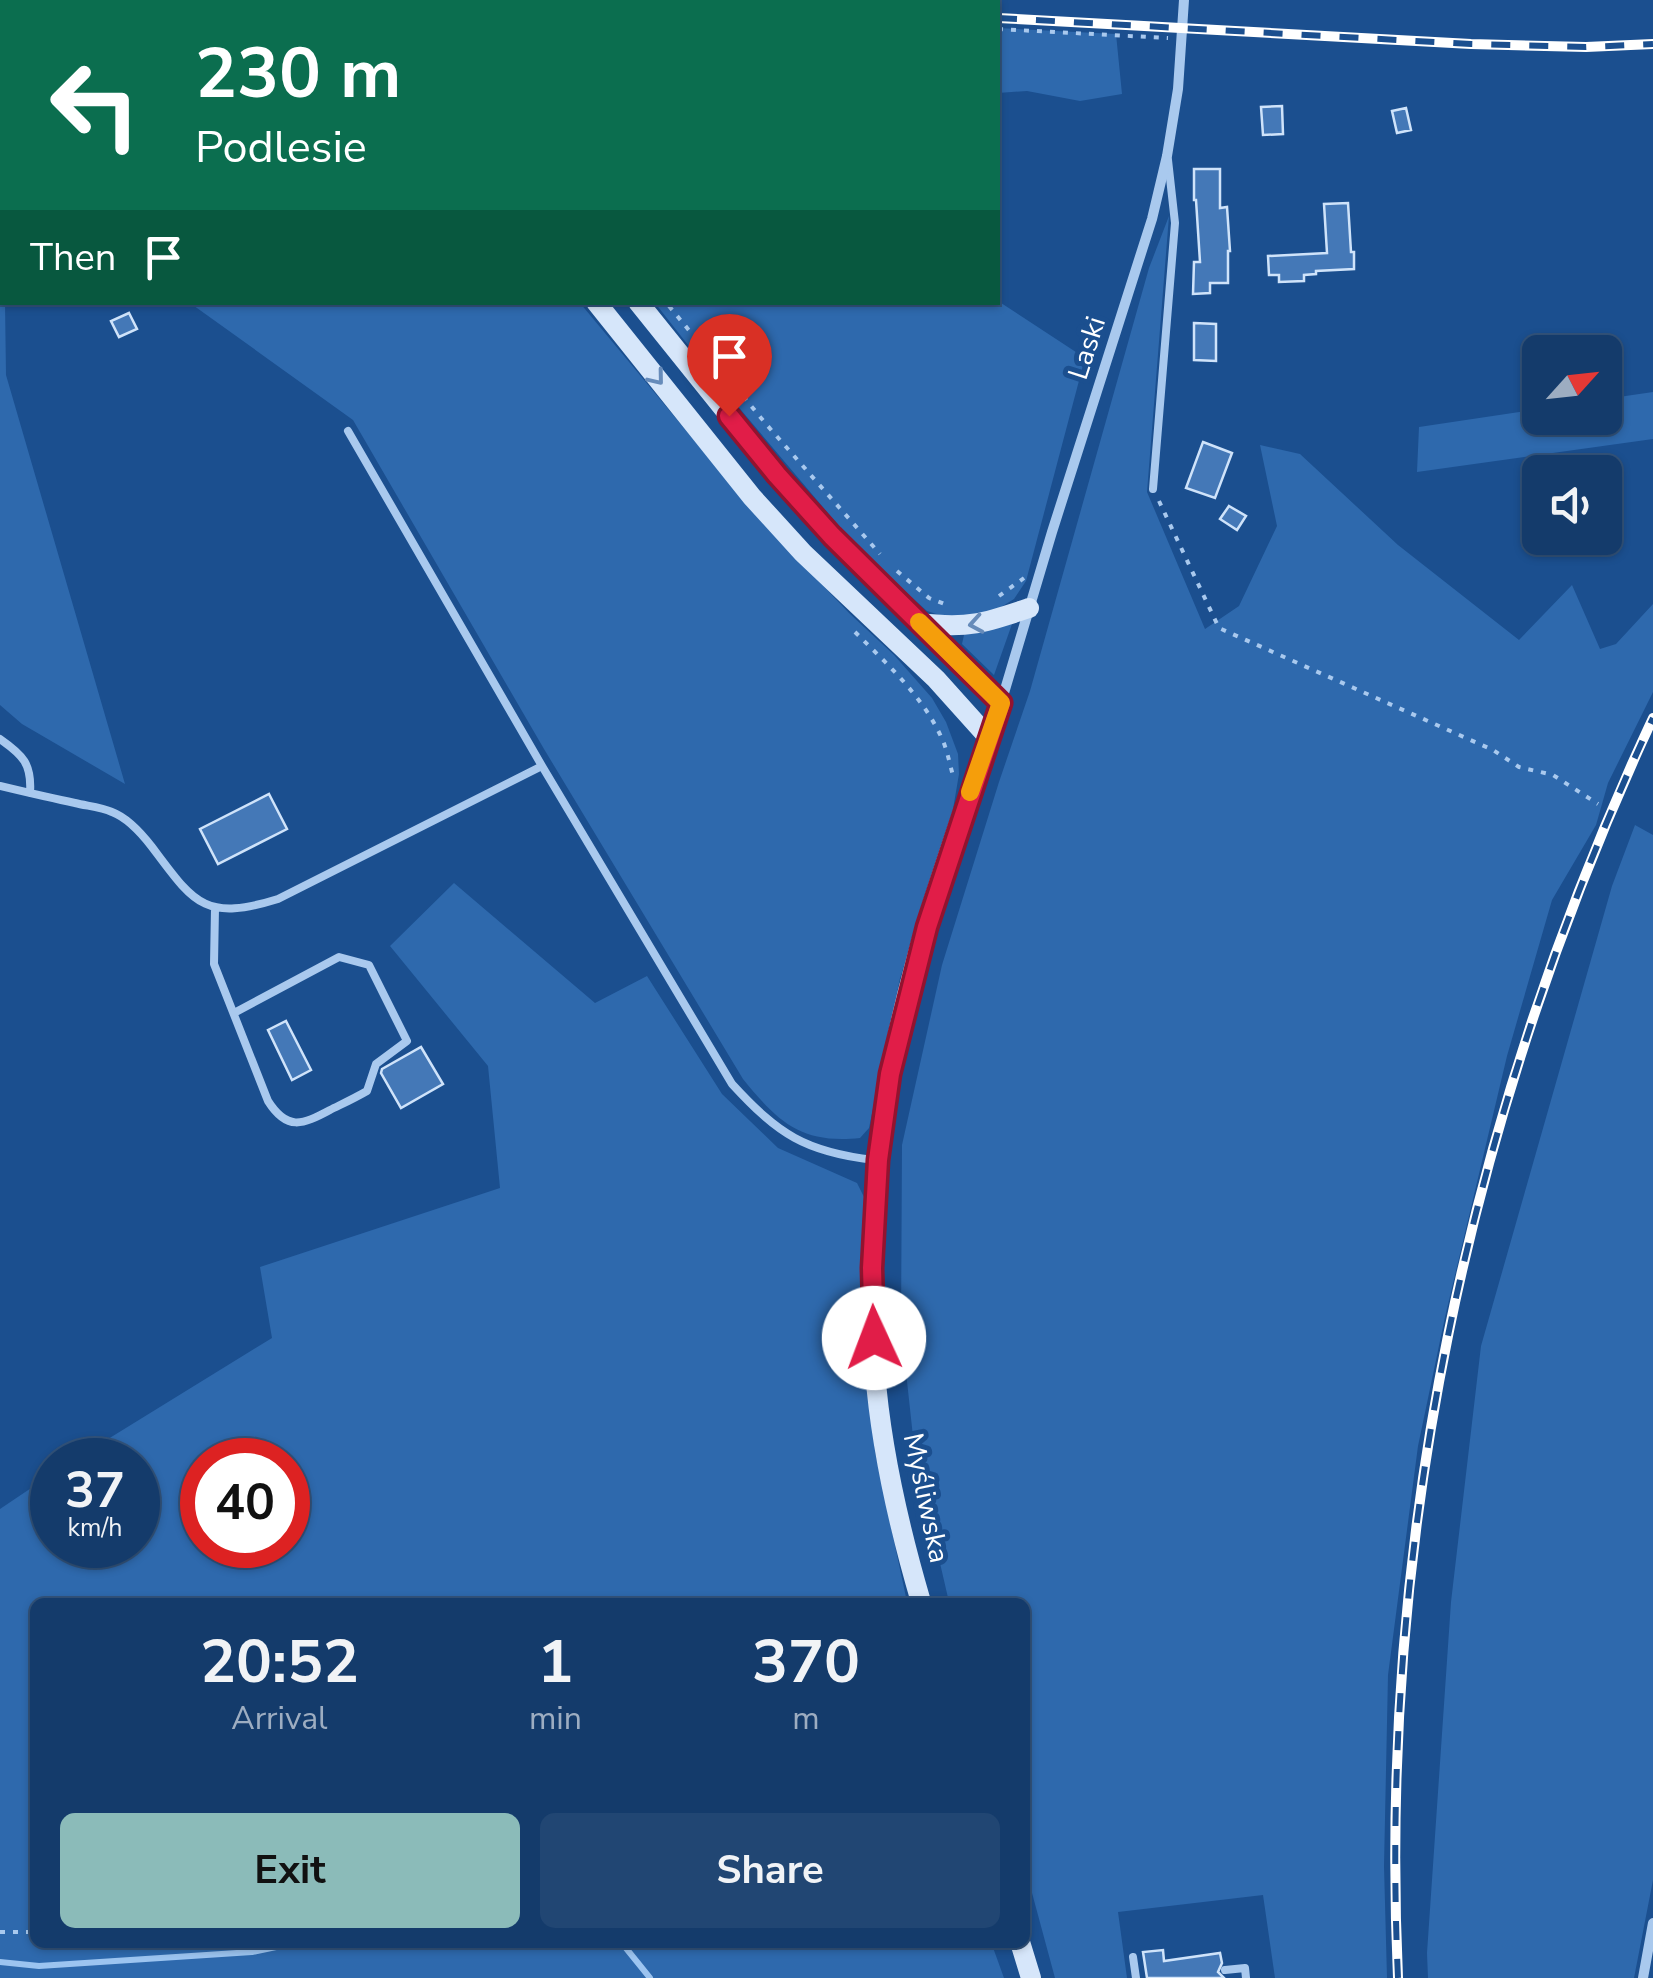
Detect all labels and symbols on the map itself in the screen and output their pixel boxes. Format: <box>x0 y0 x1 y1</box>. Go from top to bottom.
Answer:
street label: Laski <box>1059 312 1115 384</box>
pin <box>687 314 772 417</box>
north arrow <box>1522 335 1622 435</box>
one-way arrow <box>645 367 663 385</box>
one-way arrow <box>968 612 984 633</box>
position arrow <box>822 1286 926 1390</box>
street label: Myśliwska <box>894 1430 958 1566</box>
speed limit sign: 40 <box>180 1438 310 1568</box>

